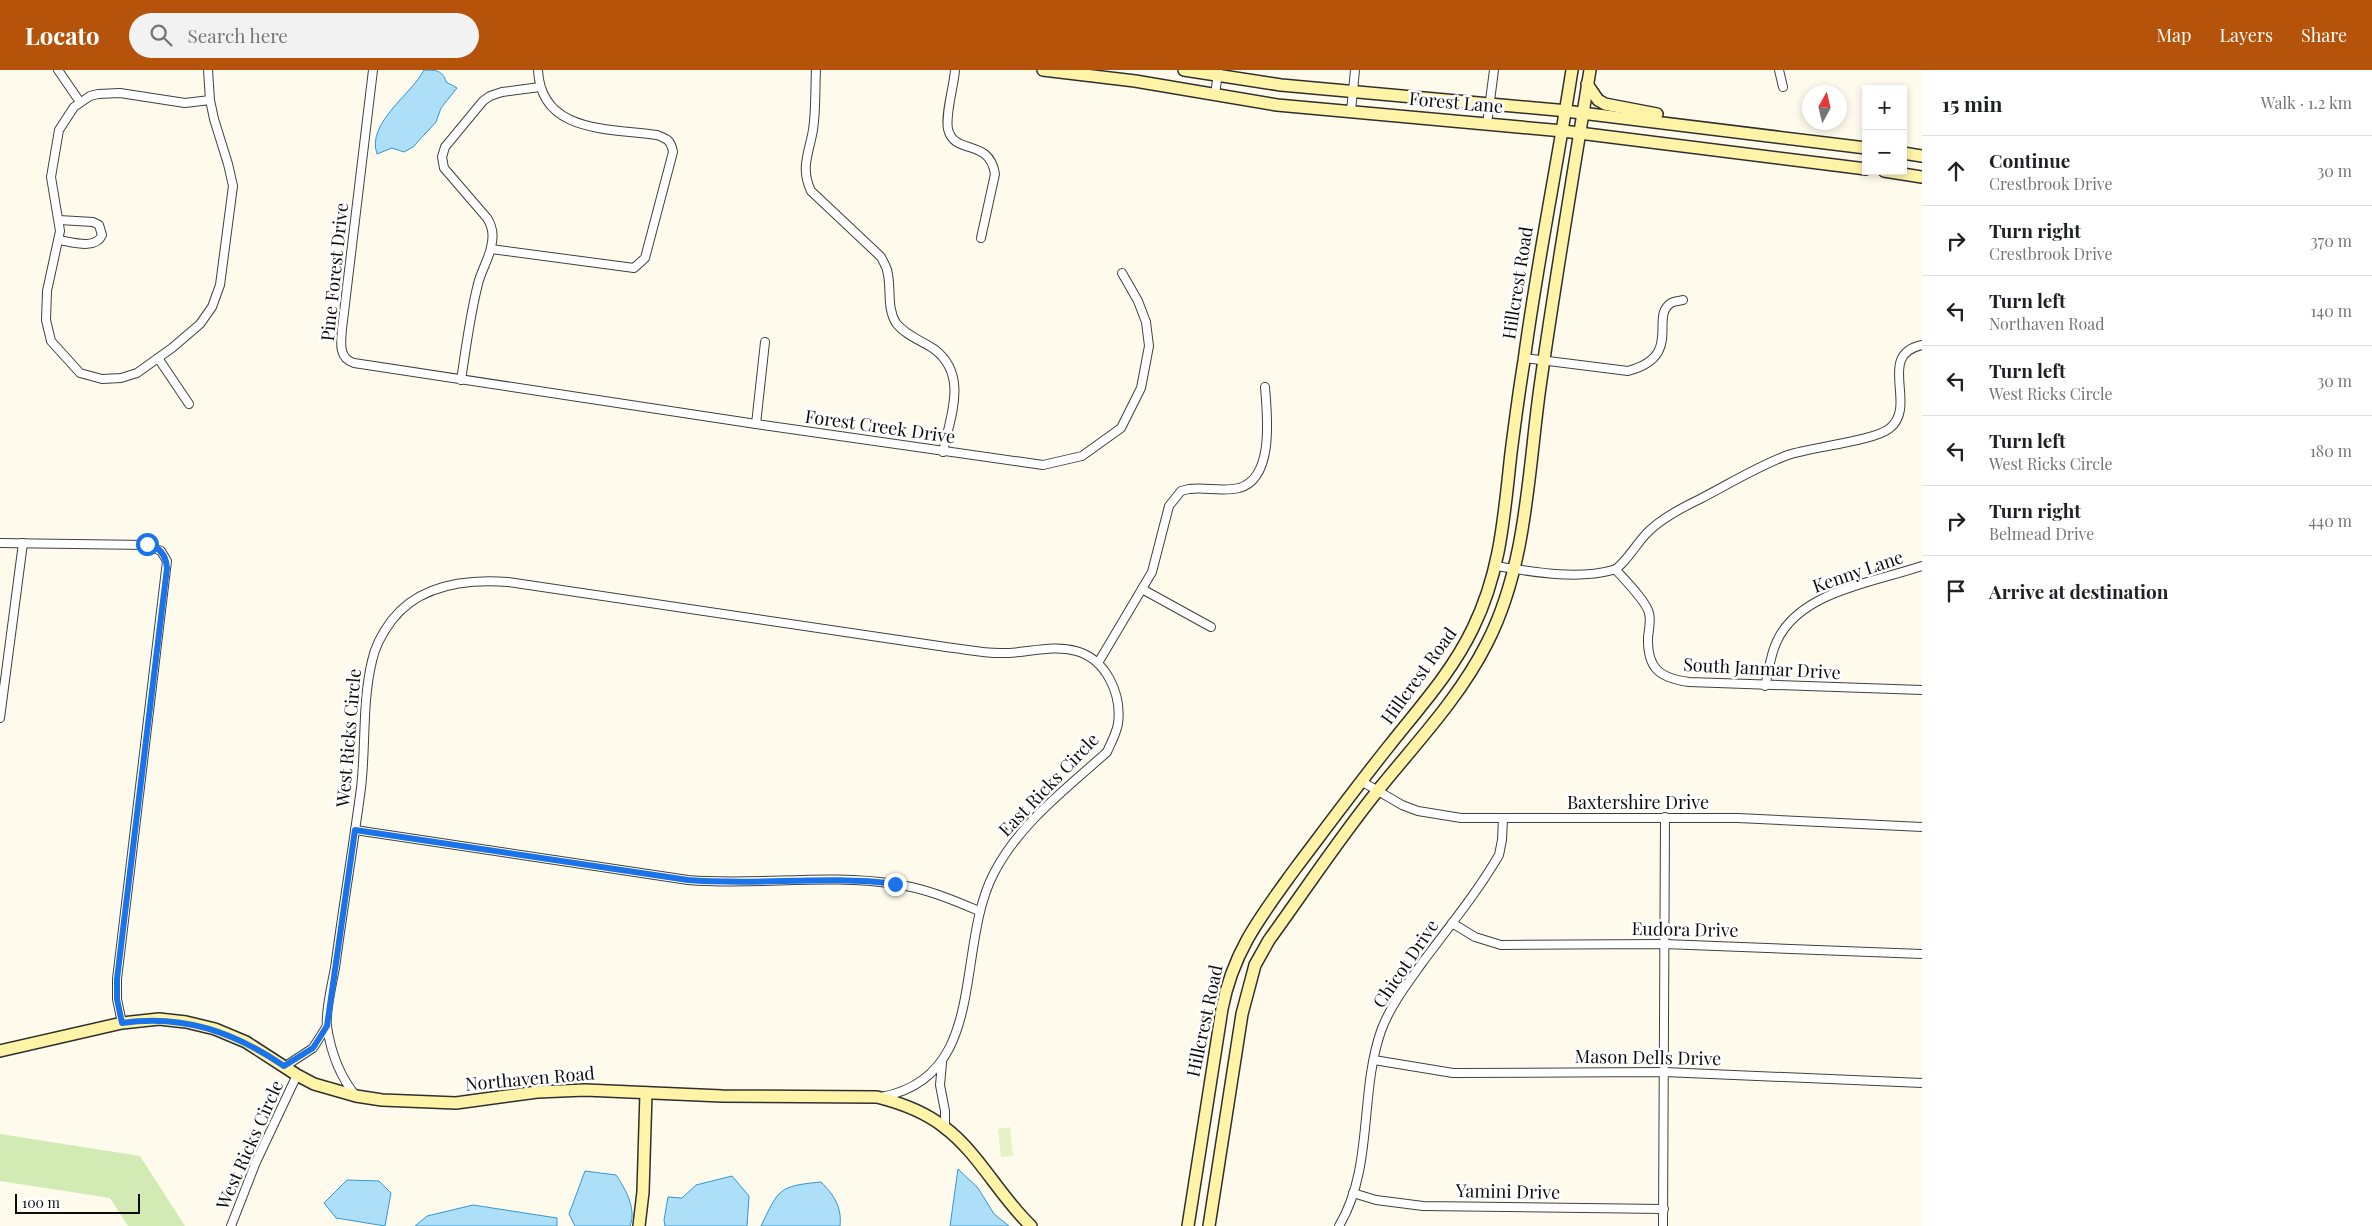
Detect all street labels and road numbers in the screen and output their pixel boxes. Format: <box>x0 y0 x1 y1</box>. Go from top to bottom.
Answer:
street label: Forest Lane <box>1408 86 1504 118</box>
street label: Pine Forest Drive <box>315 201 353 342</box>
street label: Hillcrest Road <box>1496 224 1538 341</box>
street label: Forest Creek Drive <box>803 404 957 448</box>
street label: Kenny Lane <box>1809 544 1906 598</box>
street label: Hillcrest Road <box>1375 622 1462 729</box>
street label: South Janmar Drive <box>1683 652 1841 684</box>
street label: West Ricks Circle <box>330 668 366 809</box>
street label: East Ricks Circle <box>993 727 1104 841</box>
street label: Baxtershire Drive <box>1567 790 1709 814</box>
street label: Chicot Drive <box>1367 915 1443 1012</box>
street label: Eudora Drive <box>1631 916 1739 942</box>
street label: Hillcrest Road <box>1180 962 1228 1079</box>
street label: Mason Dells Drive <box>1574 1044 1722 1070</box>
street label: Northaven Road <box>464 1060 596 1096</box>
street label: West Ricks Circle <box>209 1076 288 1214</box>
street label: Yamini Drive <box>1455 1178 1560 1204</box>

